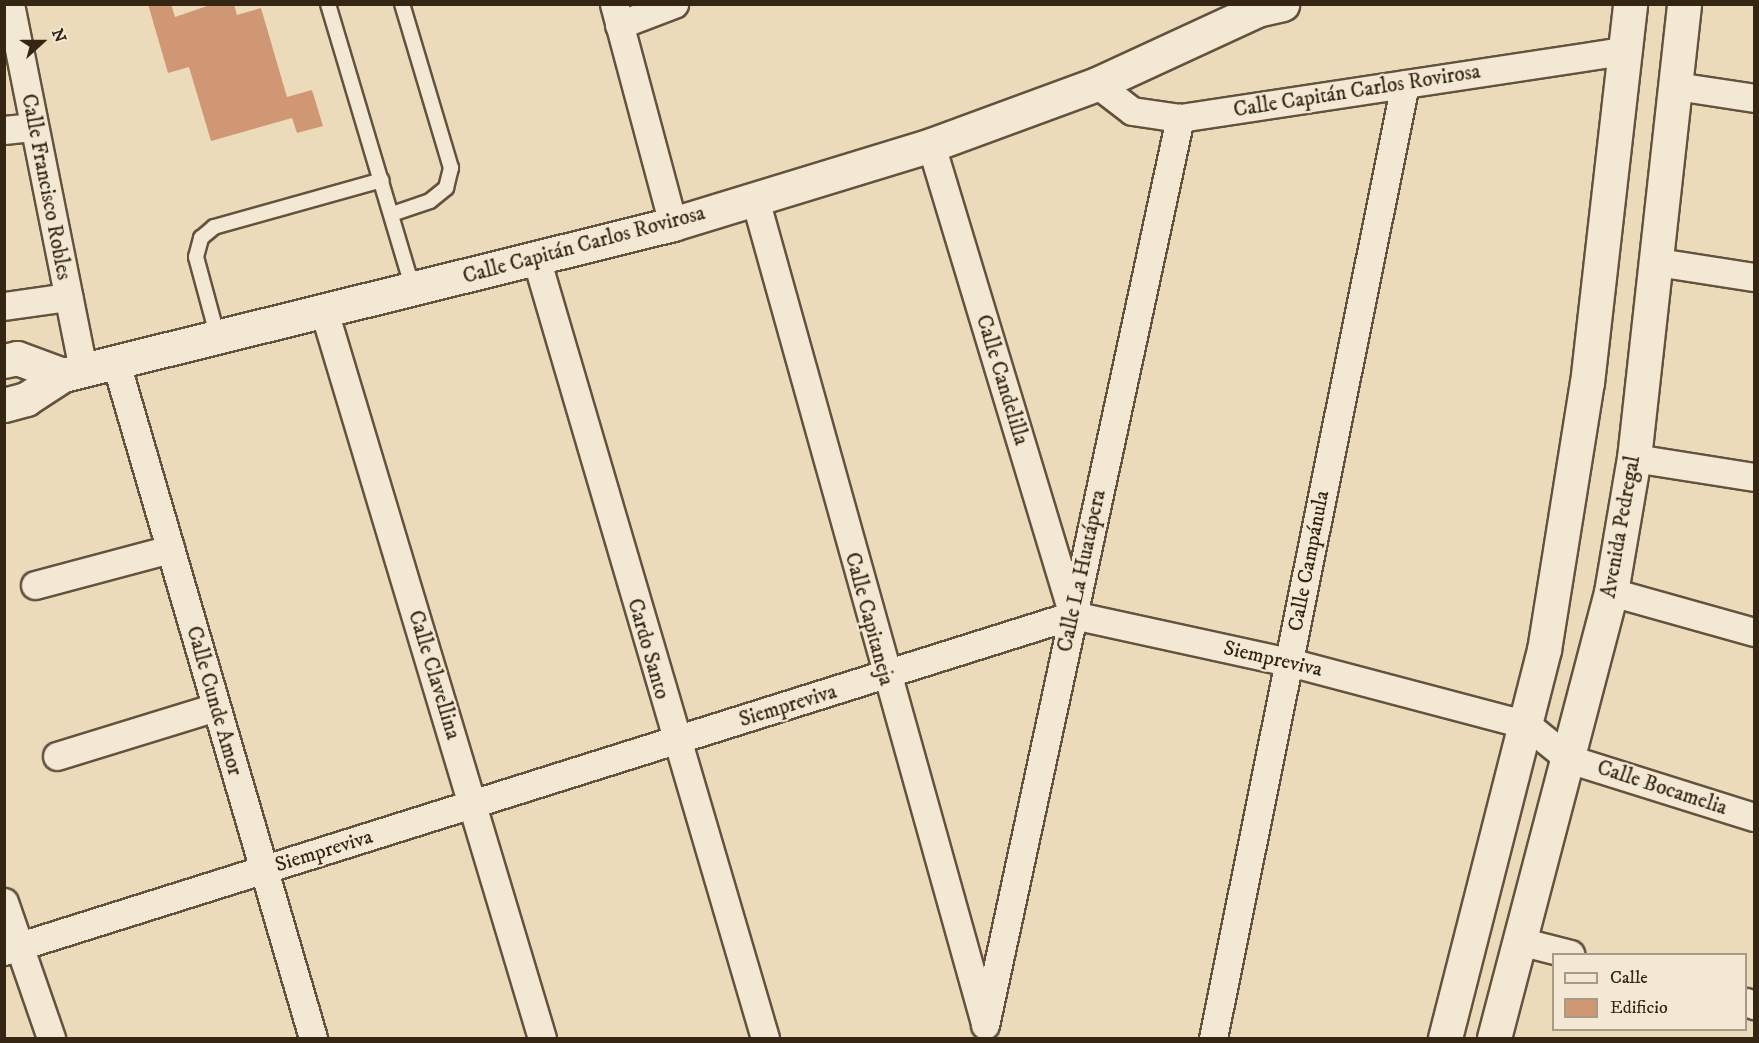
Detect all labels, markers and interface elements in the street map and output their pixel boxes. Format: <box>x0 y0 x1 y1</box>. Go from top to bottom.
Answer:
north arrow <box>12 12 72 72</box>
text: N <box>47 26 70 45</box>
street label: Calle Capitán Carlos Rovirosa <box>1232 59 1482 123</box>
street label: Calle Francisco Robles <box>16 92 76 282</box>
street label: Calle Capitán Carlos Rovirosa <box>460 201 708 289</box>
street label: Calle Candelilla <box>970 312 1034 448</box>
street label: Avenida Pedregal <box>1596 454 1646 600</box>
street label: Calle La Huatápera <box>1053 488 1111 654</box>
street label: Calle Campánula <box>1283 488 1335 634</box>
street label: Calle Capitaneja <box>839 550 899 688</box>
street label: Cardo Santo <box>622 596 674 702</box>
street label: Calle Clavellina <box>402 607 466 743</box>
street label: Calle Cunde Amor <box>181 623 247 779</box>
street label: Siempreviva <box>1221 635 1325 683</box>
street label: Siempreviva <box>736 679 840 733</box>
street label: Calle Bocamelia <box>1594 755 1730 821</box>
street label: Siempreviva <box>272 824 376 878</box>
legend <box>1552 953 1747 1031</box>
text: Calle <box>1610 967 1648 989</box>
text: Edificio <box>1610 997 1668 1019</box>

